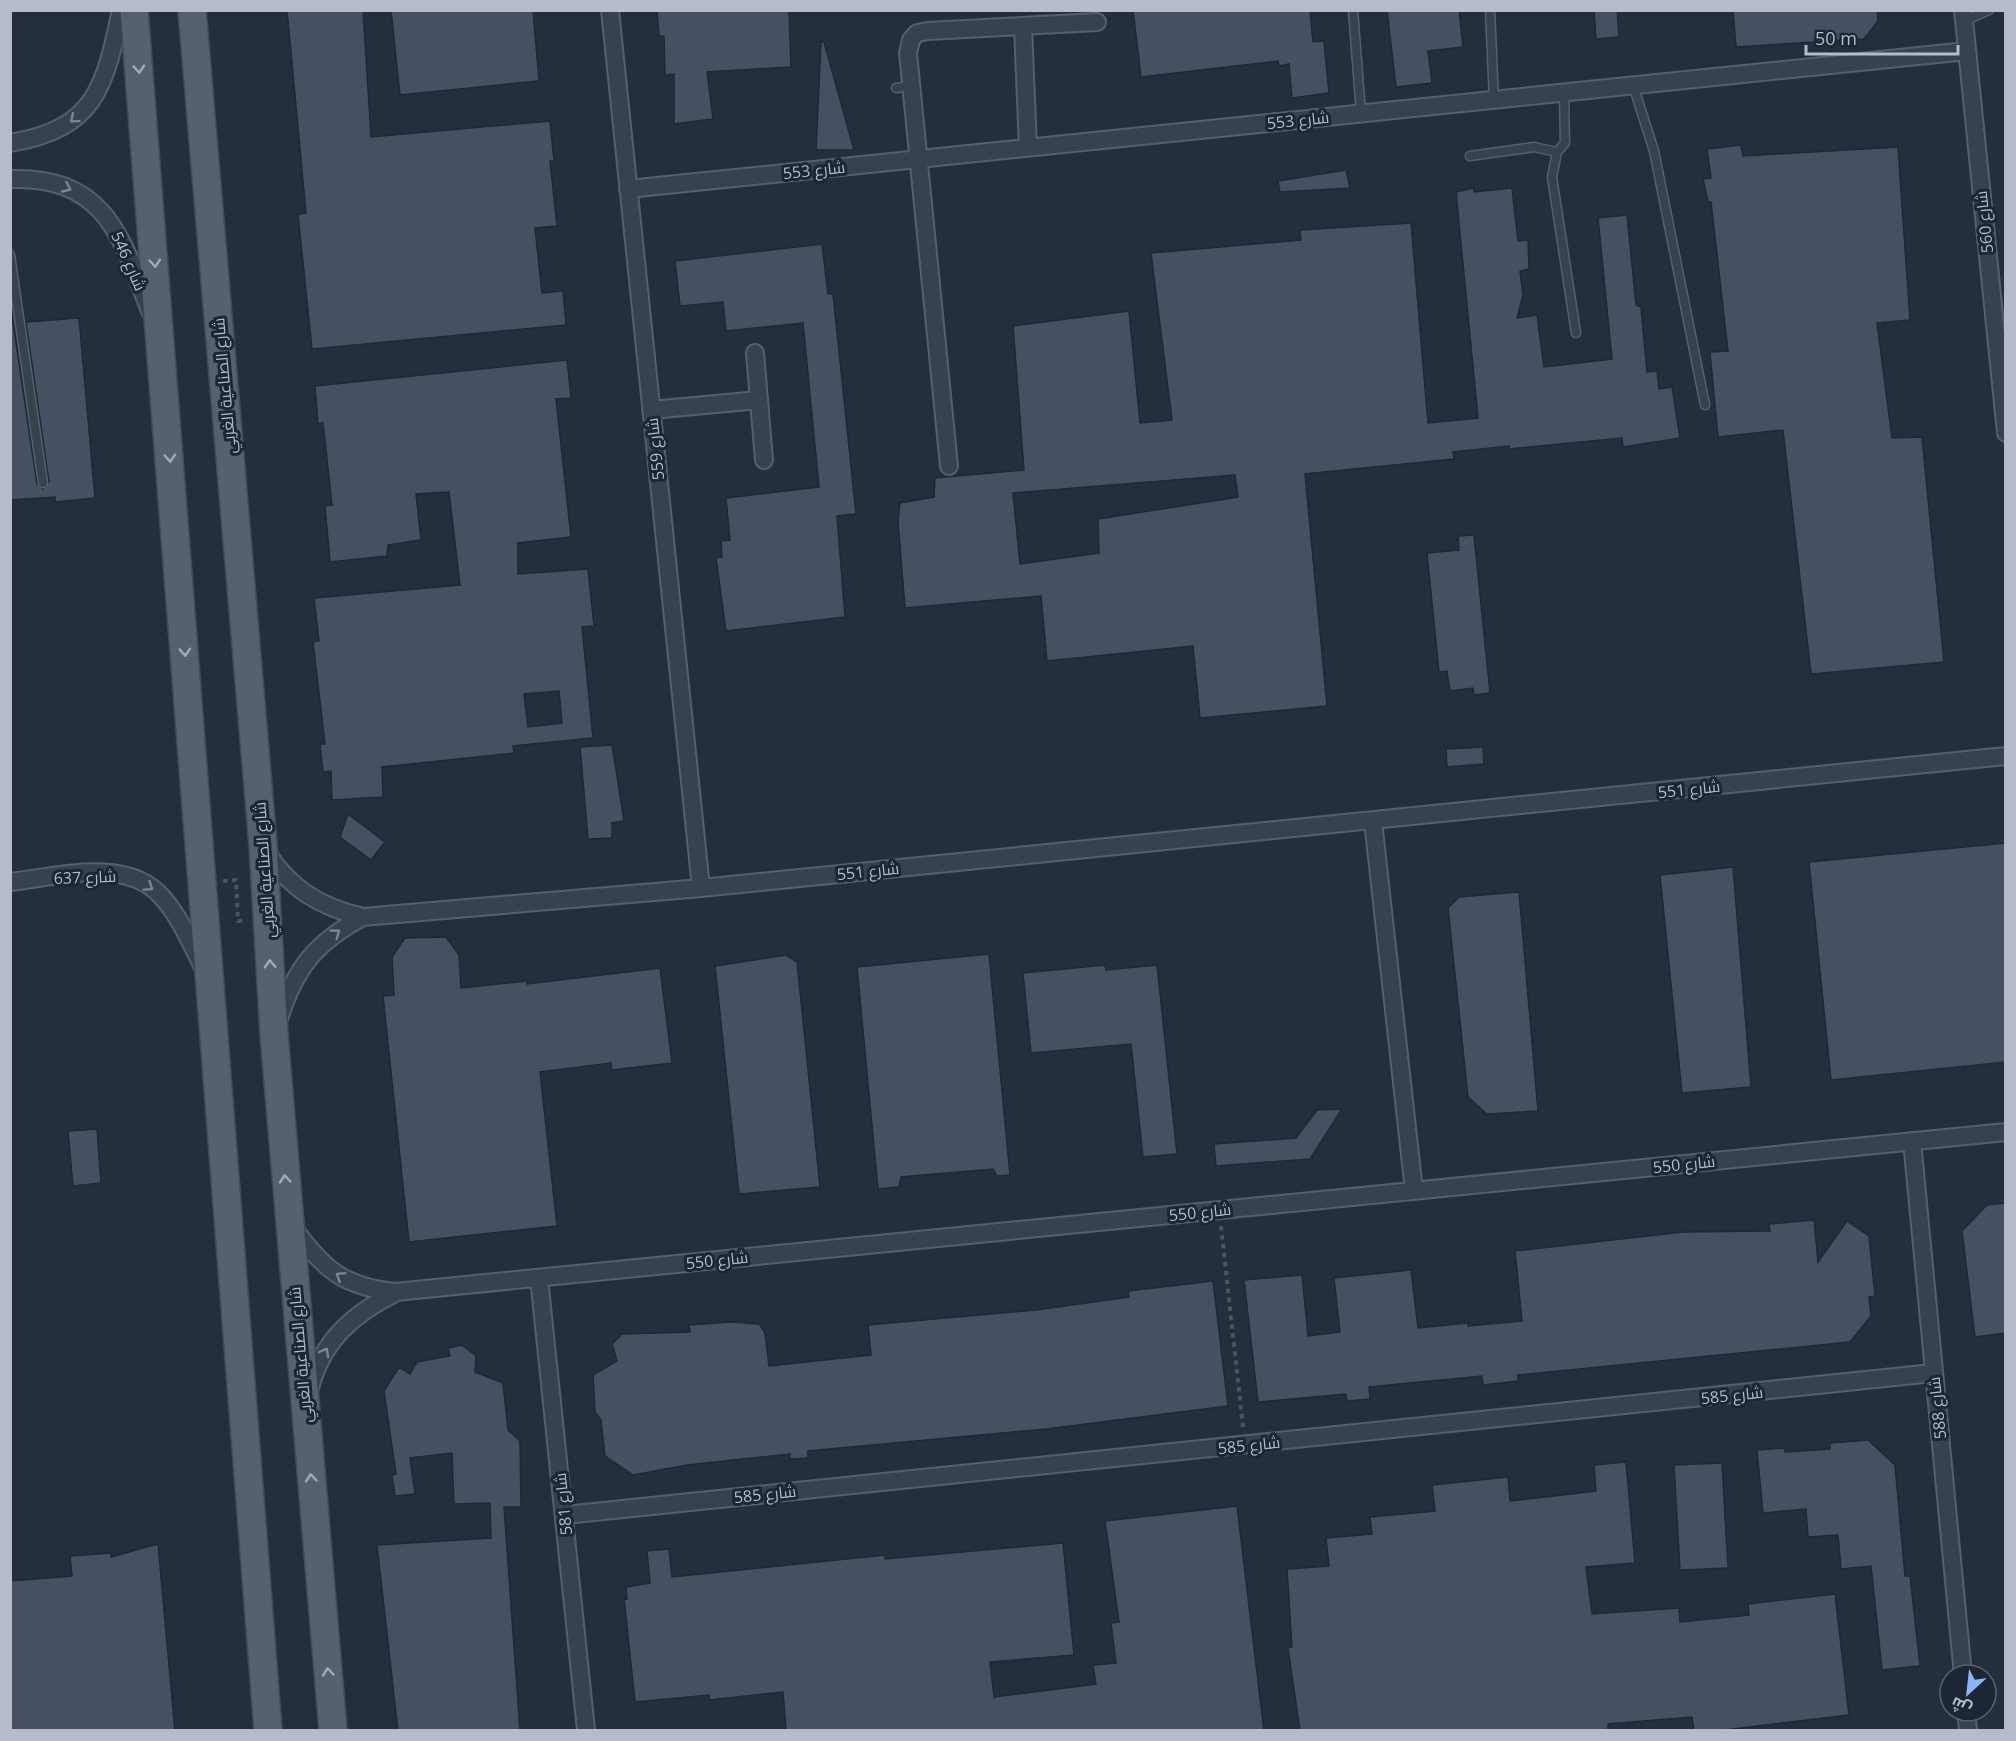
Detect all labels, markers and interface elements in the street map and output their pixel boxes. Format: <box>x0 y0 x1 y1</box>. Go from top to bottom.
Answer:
scale bar <box>1806 18 1958 56</box>
text: 50 m <box>1815 26 1857 50</box>
one-way arrow <box>132 64 145 73</box>
street label: شارع 553 <box>1266 106 1330 135</box>
one-way arrow <box>70 112 81 123</box>
street label: شارع 553 <box>782 156 846 185</box>
one-way arrow <box>61 181 72 193</box>
street label: شارع 560 <box>1970 190 1999 254</box>
street label: شارع 546 <box>105 228 152 294</box>
one-way arrow <box>148 259 161 268</box>
street label: شارع الصناعية الغربي <box>207 317 244 455</box>
street label: شارع 559 <box>641 417 670 481</box>
one-way arrow <box>163 453 176 462</box>
one-way arrow <box>178 647 191 656</box>
street label: شارع 551 <box>1657 775 1721 804</box>
street label: شارع الصناعية الغربي <box>248 801 283 939</box>
street label: شارع 551 <box>836 857 900 886</box>
street label: شارع 637 <box>53 865 117 890</box>
one-way arrow <box>143 880 154 891</box>
one-way arrow <box>329 929 340 940</box>
one-way arrow <box>264 959 277 968</box>
street label: شارع 550 <box>1652 1150 1716 1179</box>
one-way arrow <box>279 1174 292 1183</box>
street label: شارع 550 <box>1168 1198 1232 1227</box>
street label: شارع 550 <box>685 1246 749 1275</box>
one-way arrow <box>336 1272 346 1284</box>
street label: شارع الصناعية الغربي <box>283 1286 320 1424</box>
one-way arrow <box>318 1348 329 1358</box>
street label: شارع 588 <box>1923 1376 1952 1440</box>
street label: شارع 585 <box>1700 1381 1764 1410</box>
street label: شارع 585 <box>1217 1431 1281 1460</box>
street label: شارع 581 <box>549 1472 578 1536</box>
one-way arrow <box>305 1473 318 1482</box>
street label: شارع 585 <box>733 1480 797 1509</box>
north arrow <box>1938 1663 1998 1723</box>
one-way arrow <box>321 1668 334 1677</box>
text: ش <box>1947 1692 1975 1721</box>

